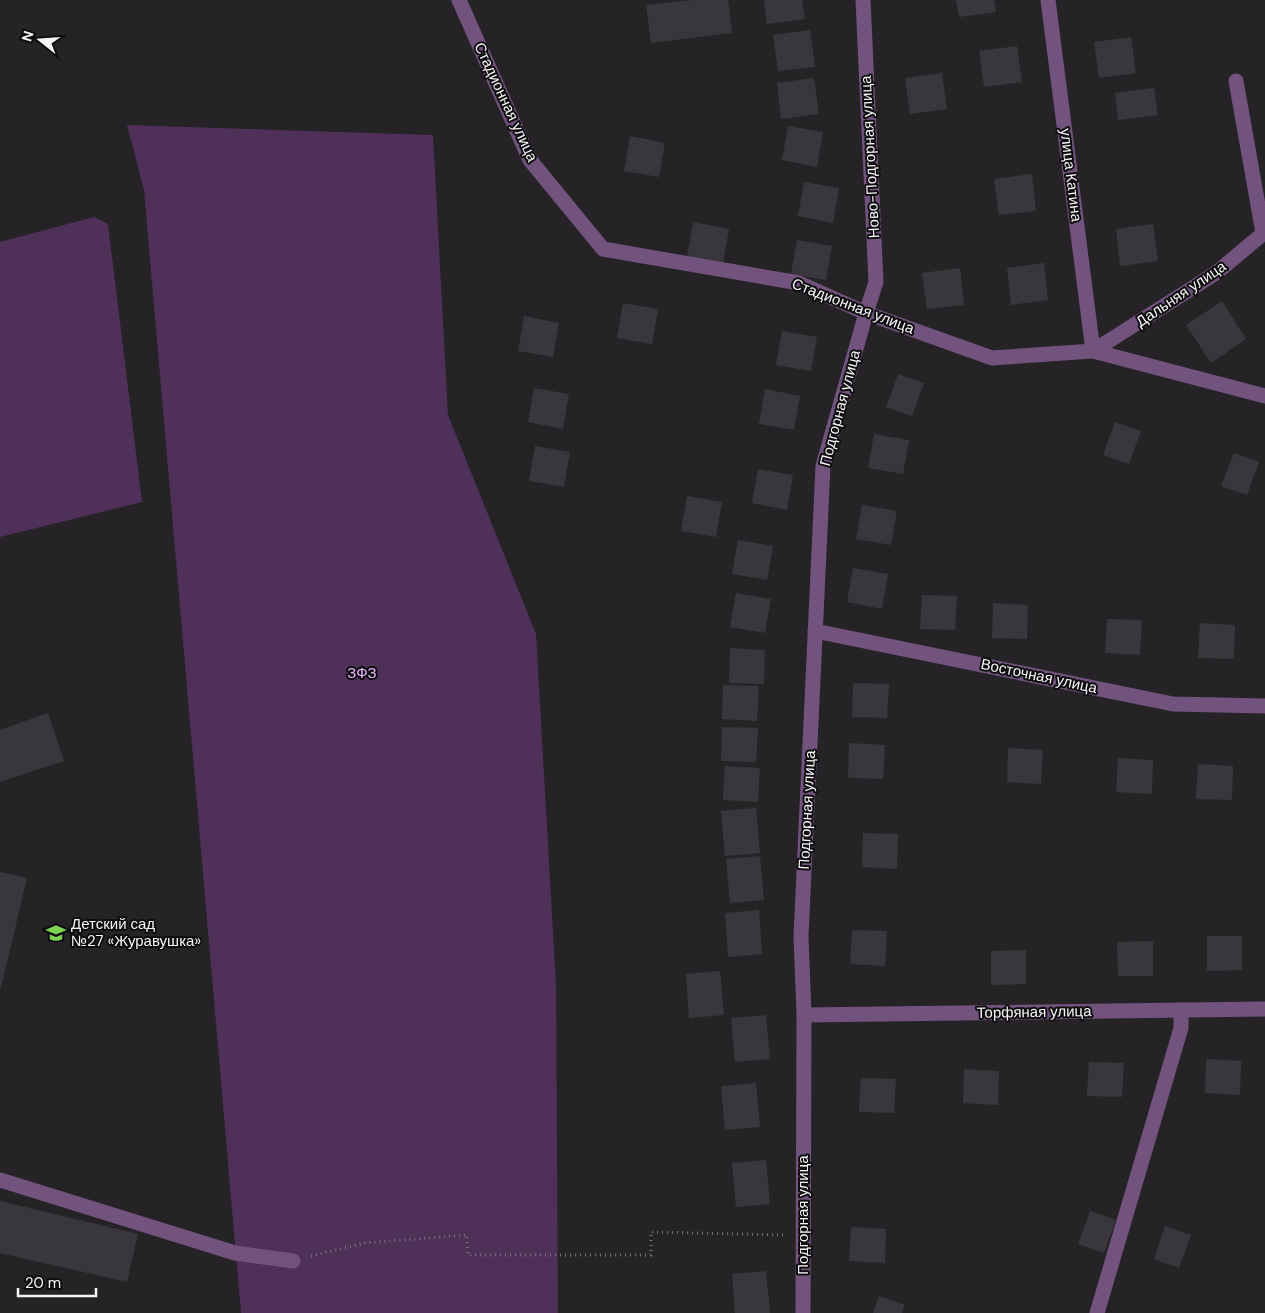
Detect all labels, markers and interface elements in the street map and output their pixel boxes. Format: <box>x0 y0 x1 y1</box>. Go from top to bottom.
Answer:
north arrow <box>15 15 65 65</box>
text: N <box>17 29 38 44</box>
street label: Стадионная улица <box>470 39 543 166</box>
street label: Ново-Подгорная улица <box>856 75 884 239</box>
street label: улица Катина <box>1055 127 1087 223</box>
street label: Дальняя улица <box>1132 256 1231 332</box>
street label: Стадионная улица <box>789 273 918 339</box>
street label: Подгорная улица <box>815 347 865 468</box>
street label: Восточная улица <box>979 654 1100 698</box>
park label: ЗФЗ <box>347 663 377 683</box>
street label: Подгорная улица <box>794 749 820 870</box>
place label: Детский сад №27 «Журавушка» <box>71 914 201 951</box>
school or university icon: Детский сад №27 «Журавушка» <box>45 922 67 944</box>
street label: Торфяная улица <box>976 1001 1092 1023</box>
street label: Подгорная улица <box>793 1155 813 1275</box>
scale bar <box>18 1266 95 1298</box>
text: 20 m <box>25 1273 61 1293</box>

